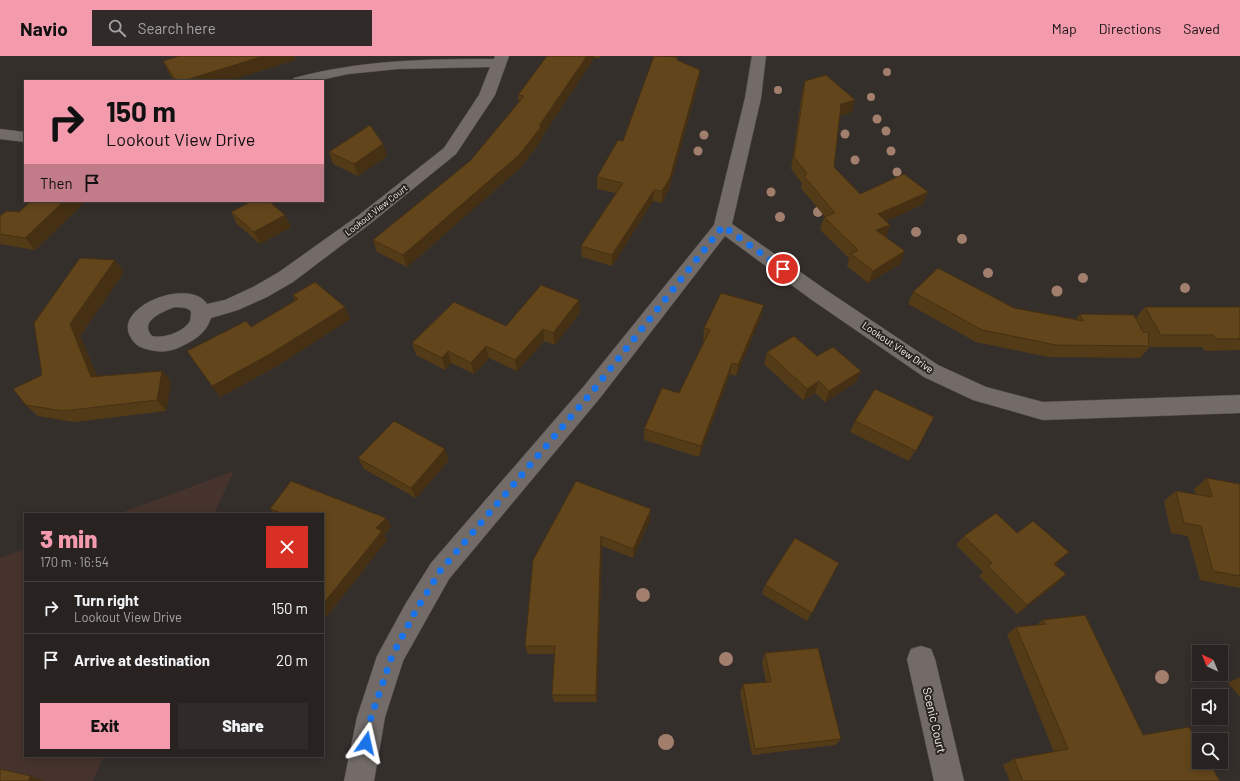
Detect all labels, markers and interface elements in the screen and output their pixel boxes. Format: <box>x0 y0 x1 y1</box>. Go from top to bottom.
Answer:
search box <box>92 10 372 46</box>
text: Navio <box>20 17 68 40</box>
icon: search <box>106 17 128 39</box>
text: Search here <box>138 19 216 37</box>
text: Map <box>1052 20 1077 37</box>
text: Directions <box>1099 20 1161 37</box>
text: Saved <box>1183 20 1220 37</box>
text: 150 m <box>106 94 176 128</box>
icon: right <box>40 96 92 148</box>
text: Lookout View Drive <box>106 128 255 150</box>
icon: arrive <box>81 172 103 194</box>
text: Then <box>40 174 73 192</box>
street label: Lookout View Court <box>342 182 410 238</box>
pin <box>766 252 800 286</box>
icon: arrive <box>772 258 794 280</box>
street label: Lookout View Drive <box>860 319 936 375</box>
text: 3 min <box>40 524 97 553</box>
button: close <box>266 526 308 568</box>
text: 170 m · 16:54 <box>40 554 109 570</box>
text: Turn right <box>74 591 139 609</box>
icon: right <box>40 597 62 619</box>
text: 150 m <box>271 599 308 617</box>
text: Lookout View Drive <box>74 609 182 625</box>
north arrow <box>1192 645 1228 681</box>
map controls <box>1192 645 1228 769</box>
icon: arrive <box>40 649 62 671</box>
text: Arrive at destination <box>74 651 210 669</box>
text: 20 m <box>276 651 308 669</box>
street label: Scenic Court <box>921 686 949 754</box>
button: sound <box>1192 689 1228 725</box>
button: Exit <box>40 703 170 749</box>
button: Share <box>178 703 308 749</box>
position arrow <box>345 722 387 764</box>
button: search <box>1192 733 1228 769</box>

